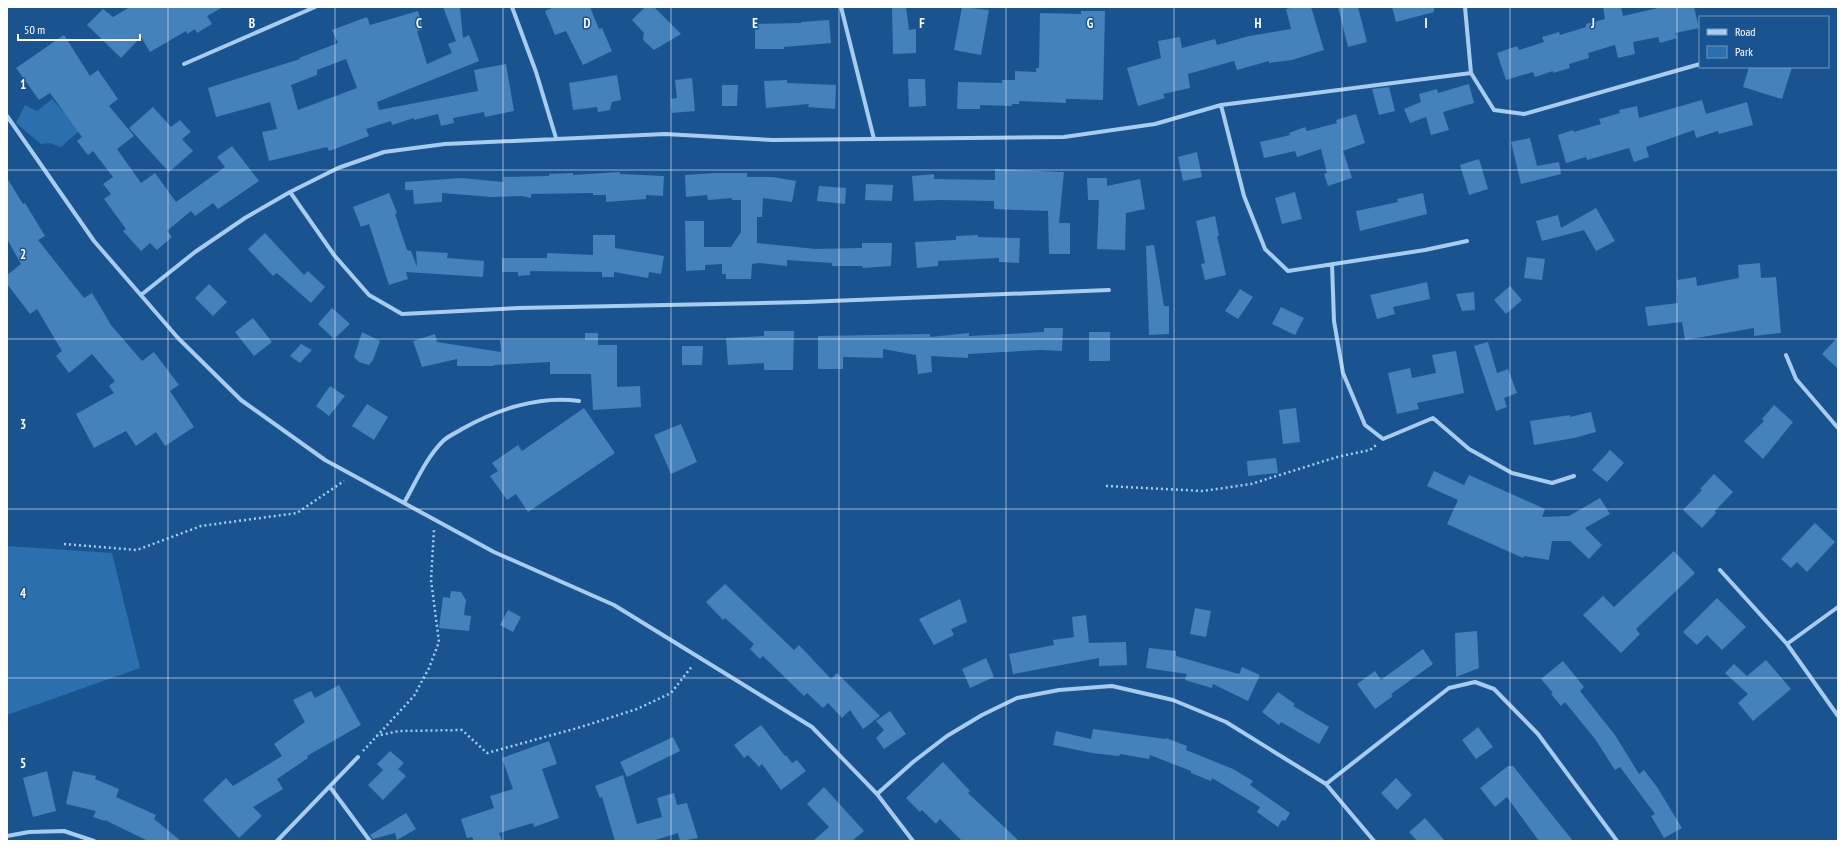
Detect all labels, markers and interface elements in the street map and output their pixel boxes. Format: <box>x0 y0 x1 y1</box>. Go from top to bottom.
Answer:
text: B <box>249 15 255 32</box>
text: C <box>416 15 422 32</box>
text: D <box>584 15 591 32</box>
text: E <box>752 15 758 32</box>
text: F <box>919 15 925 32</box>
text: G <box>1087 15 1094 32</box>
text: H <box>1255 15 1262 32</box>
text: I <box>1424 15 1428 32</box>
text: J <box>1590 15 1595 32</box>
scale bar <box>18 16 140 42</box>
legend <box>1699 16 1829 68</box>
text: 50 m <box>24 22 45 37</box>
text: Road <box>1735 24 1755 39</box>
text: Park <box>1735 44 1753 59</box>
text: 1 <box>20 76 26 93</box>
text: 2 <box>20 246 26 263</box>
text: 3 <box>20 416 26 433</box>
text: 4 <box>20 585 27 602</box>
text: 5 <box>20 755 26 772</box>

